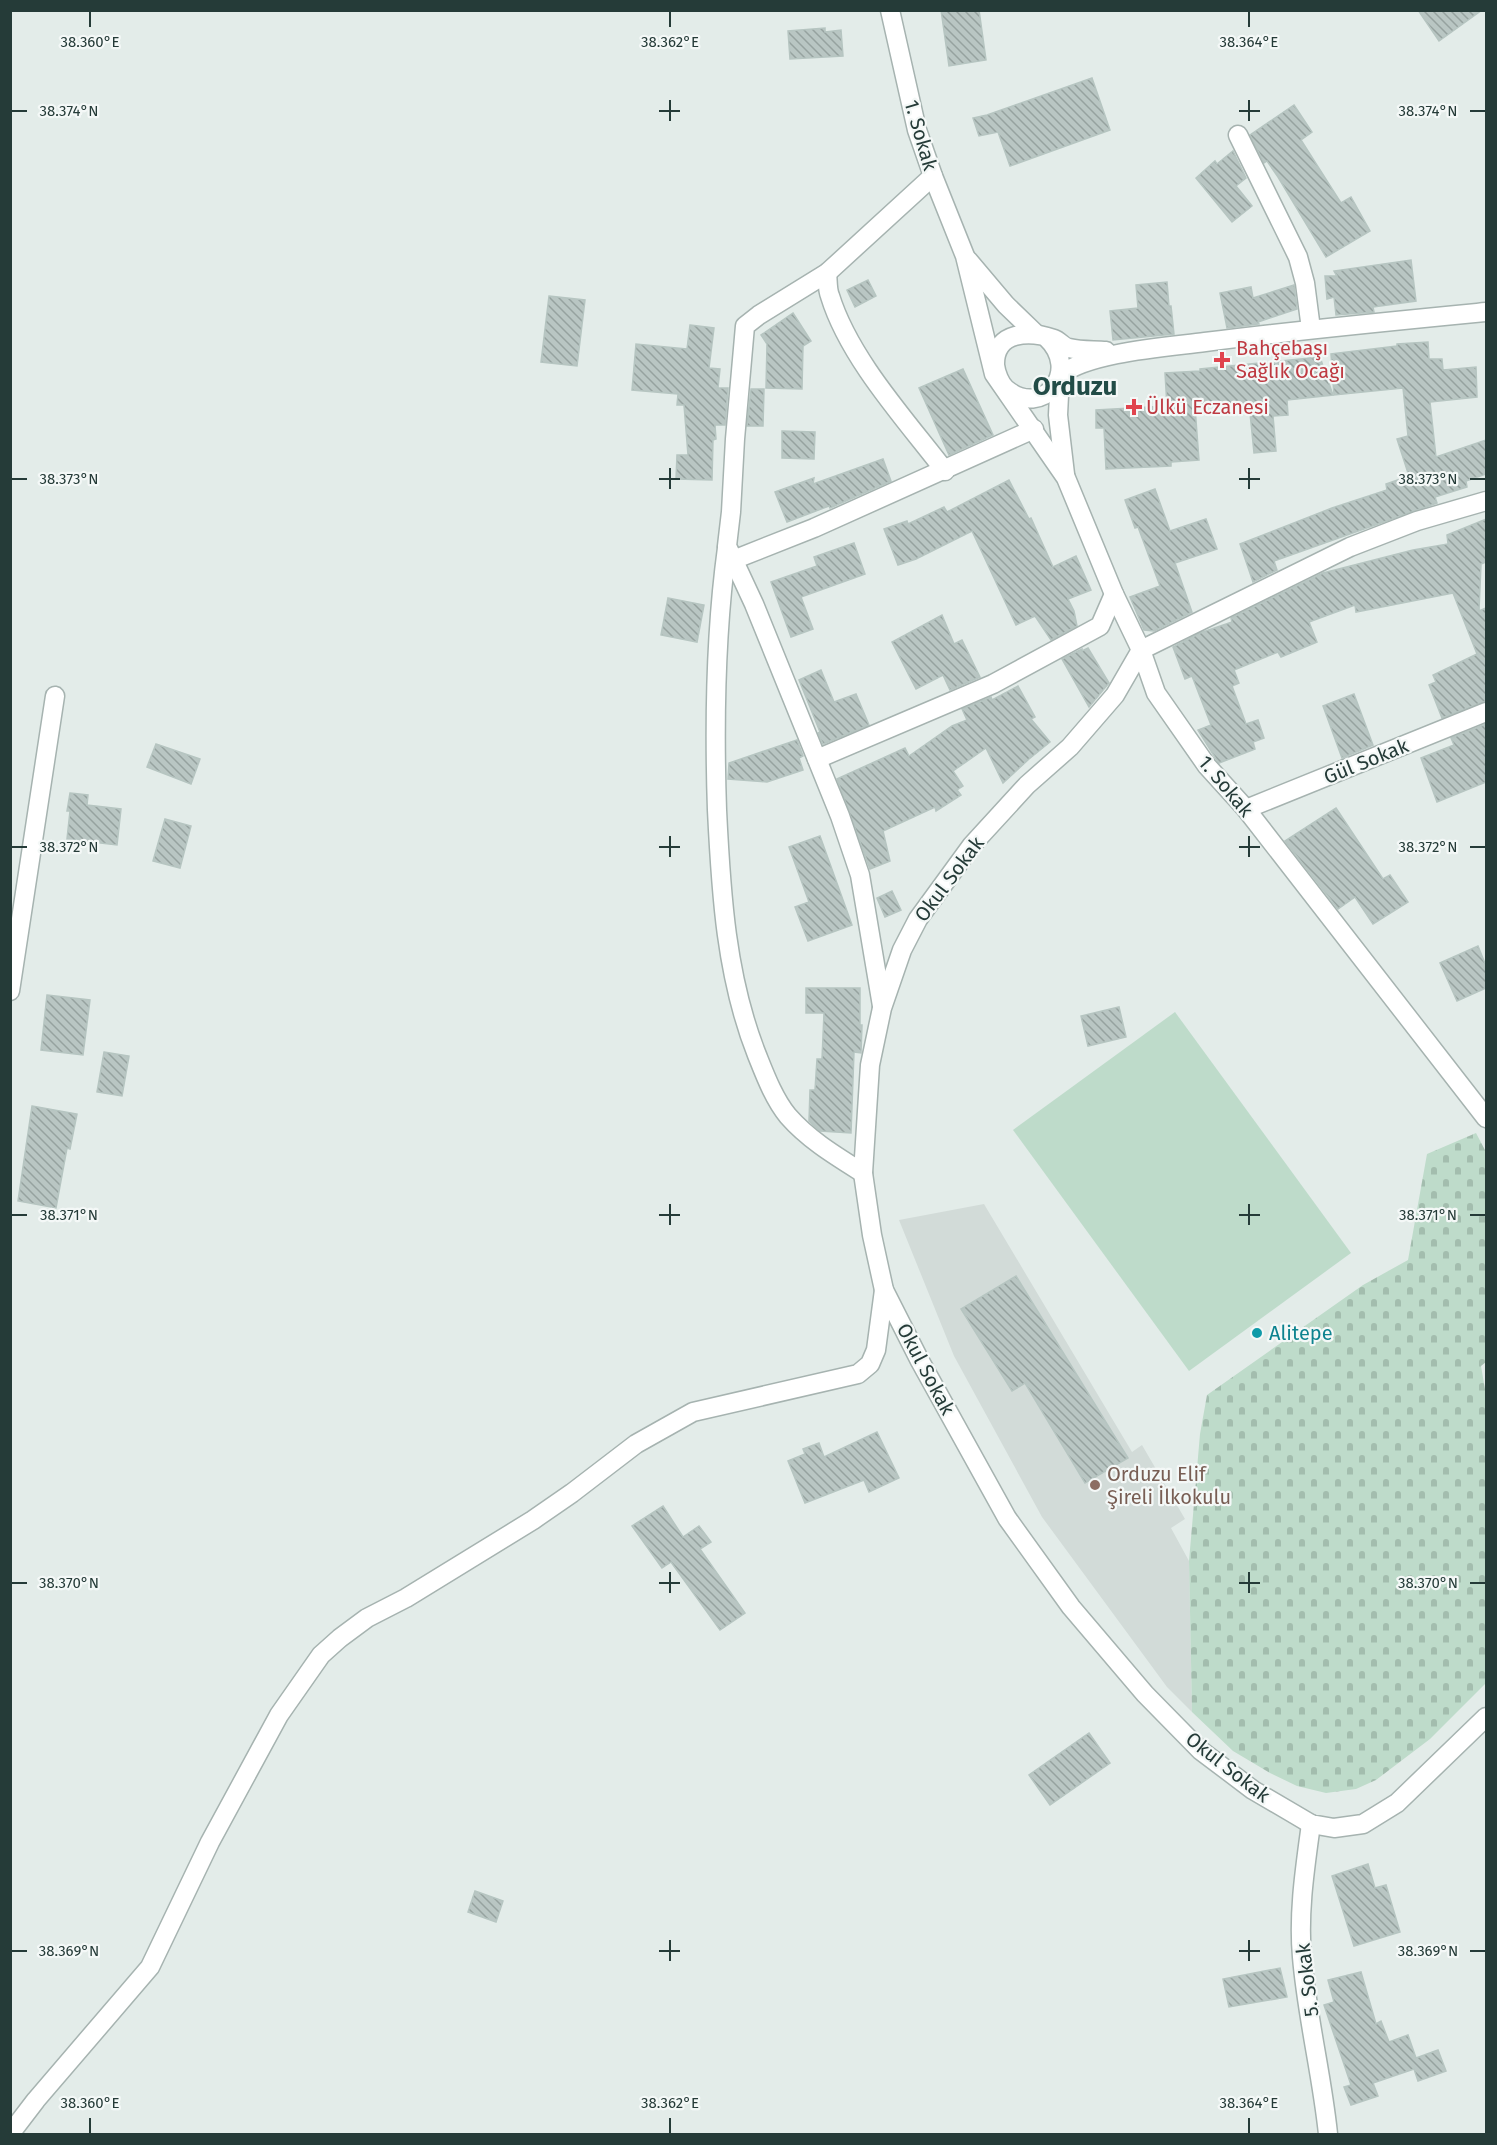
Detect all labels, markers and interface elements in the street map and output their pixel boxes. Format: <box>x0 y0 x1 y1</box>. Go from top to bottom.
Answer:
text: 38.360°E <box>60 33 120 51</box>
text: 38.362°E <box>641 33 699 51</box>
text: 38.364°E <box>1220 33 1278 51</box>
street label: 1. Sokak <box>899 97 943 174</box>
text: 38.374°N <box>39 102 99 120</box>
text: 38.374°N <box>1398 102 1458 120</box>
place label: Bahçebaşı Sağlık Ocağı <box>1236 336 1345 383</box>
marker: Bahçebaşı Sağlık Ocağı <box>1213 351 1231 369</box>
district label: Orduzu <box>1033 371 1117 402</box>
place label: Ülkü Eczanesi <box>1146 395 1269 419</box>
marker: Ülkü Eczanesi <box>1127 400 1141 414</box>
text: 38.373°N <box>40 470 98 488</box>
text: 38.373°N <box>1399 470 1457 488</box>
street label: Gül Sokak <box>1320 733 1412 789</box>
street label: 1. Sokak <box>1194 751 1259 822</box>
street label: Okul Sokak <box>909 831 989 926</box>
text: 38.372°N <box>40 838 98 856</box>
text: 38.372°N <box>1399 838 1457 856</box>
text: 38.371°N <box>40 1206 98 1224</box>
text: 38.371°N <box>1399 1206 1457 1224</box>
street label: Okul Sokak <box>892 1319 961 1420</box>
place label: Alitepe <box>1269 1321 1333 1345</box>
marker: Alitepe <box>1250 1326 1264 1340</box>
place label: Orduzu Elif Şireli İlkokulu <box>1107 1462 1231 1510</box>
marker: Orduzu Elif Şireli İlkokulu <box>1088 1478 1102 1492</box>
text: 38.370°N <box>39 1574 99 1592</box>
text: 38.370°N <box>1398 1574 1458 1592</box>
street label: Okul Sokak <box>1181 1727 1276 1808</box>
street label: 5. Sokak <box>1291 1941 1323 2018</box>
text: 38.369°N <box>39 1942 99 1960</box>
text: 38.369°N <box>1398 1942 1458 1960</box>
text: 38.360°E <box>60 2094 120 2112</box>
text: 38.362°E <box>641 2094 699 2112</box>
text: 38.364°E <box>1220 2094 1278 2112</box>

